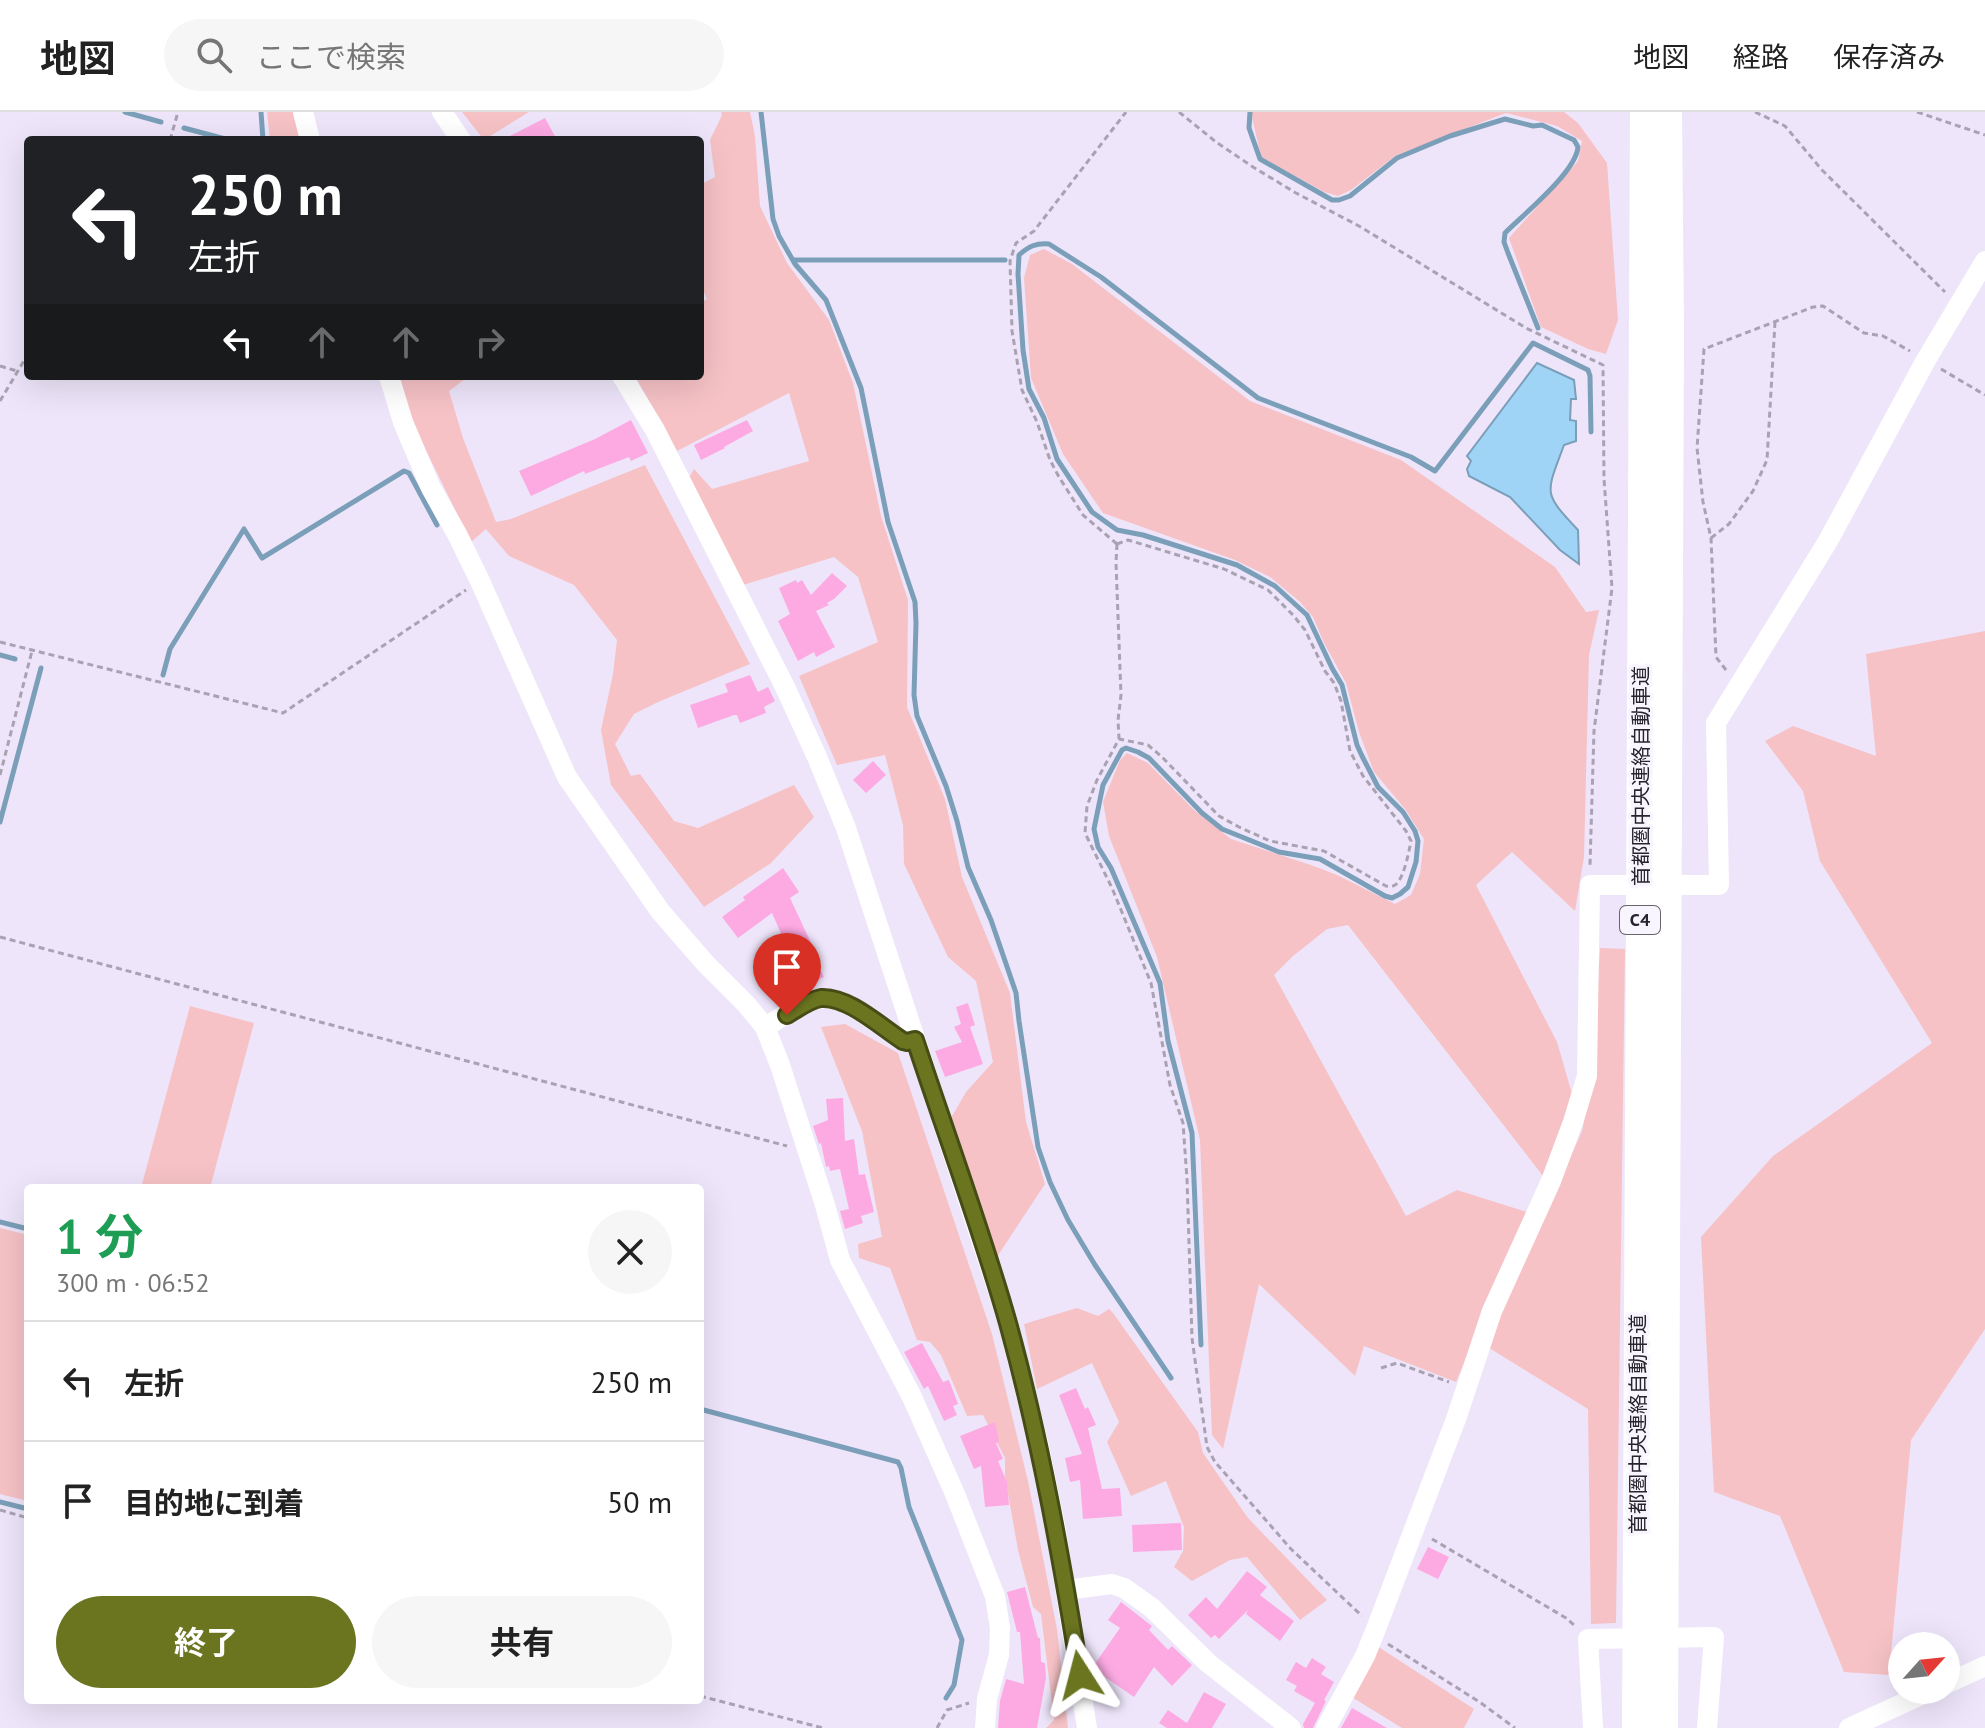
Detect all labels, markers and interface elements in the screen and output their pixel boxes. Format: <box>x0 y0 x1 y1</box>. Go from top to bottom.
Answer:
search box <box>164 19 724 91</box>
text: 地図 <box>40 33 116 82</box>
icon: search <box>192 33 236 77</box>
text: ここで検索 <box>256 37 406 76</box>
text: 地図 <box>1633 38 1689 75</box>
text: 経路 <box>1733 38 1789 75</box>
text: 保存済み <box>1833 38 1945 75</box>
text: 250 m <box>188 158 343 230</box>
icon: left <box>56 168 160 272</box>
text: 左折 <box>188 233 260 280</box>
icon: left <box>216 320 260 364</box>
icon: ahead <box>300 320 344 364</box>
icon: ahead <box>384 320 428 364</box>
icon: right <box>468 320 512 364</box>
street label: 首都圏中央連絡自動車道 <box>1628 666 1654 886</box>
road number: C4 <box>1620 906 1660 934</box>
pin <box>753 933 821 1015</box>
icon: arrive <box>765 945 809 989</box>
text: 1 分 <box>56 1205 143 1267</box>
button: close <box>588 1210 672 1294</box>
text: 300 m · 06:52 <box>56 1266 210 1299</box>
street label: 首都圏中央連絡自動車道 <box>1625 1314 1651 1534</box>
icon: left <box>56 1359 100 1403</box>
text: 250 m <box>591 1362 672 1401</box>
text: 左折 <box>124 1363 184 1402</box>
icon: arrive <box>56 1479 100 1523</box>
text: 50 m <box>607 1482 672 1521</box>
text: 目的地に到着 <box>124 1483 304 1522</box>
button: 終了 <box>56 1596 356 1688</box>
button: 共有 <box>372 1596 672 1688</box>
north arrow <box>1888 1632 1960 1704</box>
map controls <box>1888 1632 1960 1704</box>
position arrow <box>1038 1633 1122 1717</box>

